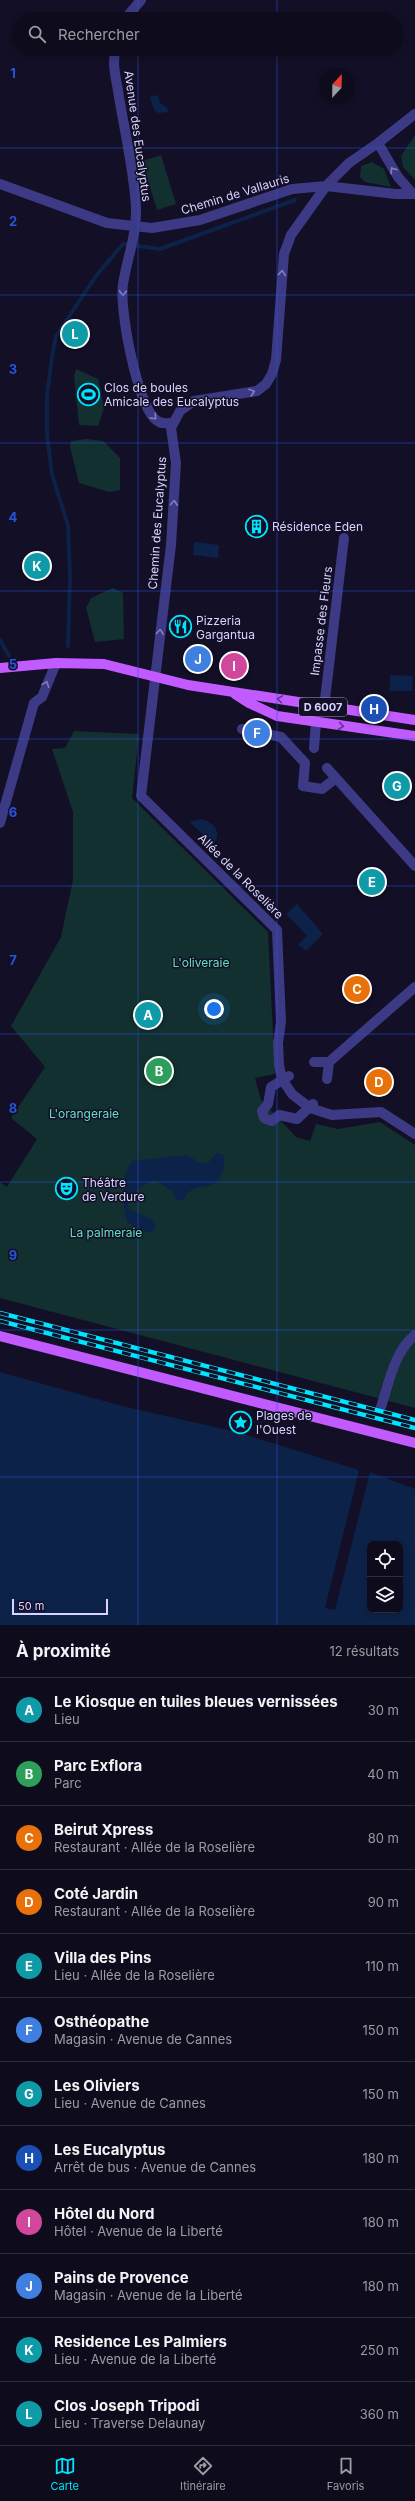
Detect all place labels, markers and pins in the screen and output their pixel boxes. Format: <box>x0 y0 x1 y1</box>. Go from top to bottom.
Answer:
pin: L <box>62 319 88 349</box>
place label: Clos de boules Amicale des Eucalyptus <box>104 380 239 409</box>
sports icon: Clos de boules Amicale des Eucalyptus <box>75 381 101 407</box>
building icon: Résidence Eden <box>243 513 269 539</box>
place label: Résidence Eden <box>272 519 363 534</box>
pin: K <box>24 551 50 581</box>
place label: Pizzeria Gargantua <box>196 613 255 642</box>
restaurant icon: Pizzeria Gargantua <box>167 614 193 640</box>
pin: J <box>185 644 211 674</box>
pin: I <box>221 651 247 681</box>
pin: H <box>361 694 387 724</box>
pin: F <box>244 718 270 748</box>
pin: G <box>384 771 410 801</box>
pin: E <box>359 867 385 897</box>
pin: C <box>344 974 370 1004</box>
pin: A <box>135 1000 161 1030</box>
pin: B <box>146 1056 172 1086</box>
pin: D <box>366 1067 392 1097</box>
place label: Théâtre de Verdure <box>82 1175 144 1204</box>
theatre icon: Théâtre de Verdure <box>53 1176 79 1202</box>
place label: Plages de l'Ouest <box>256 1408 312 1437</box>
place icon: Plages de l'Ouest <box>227 1409 253 1435</box>

